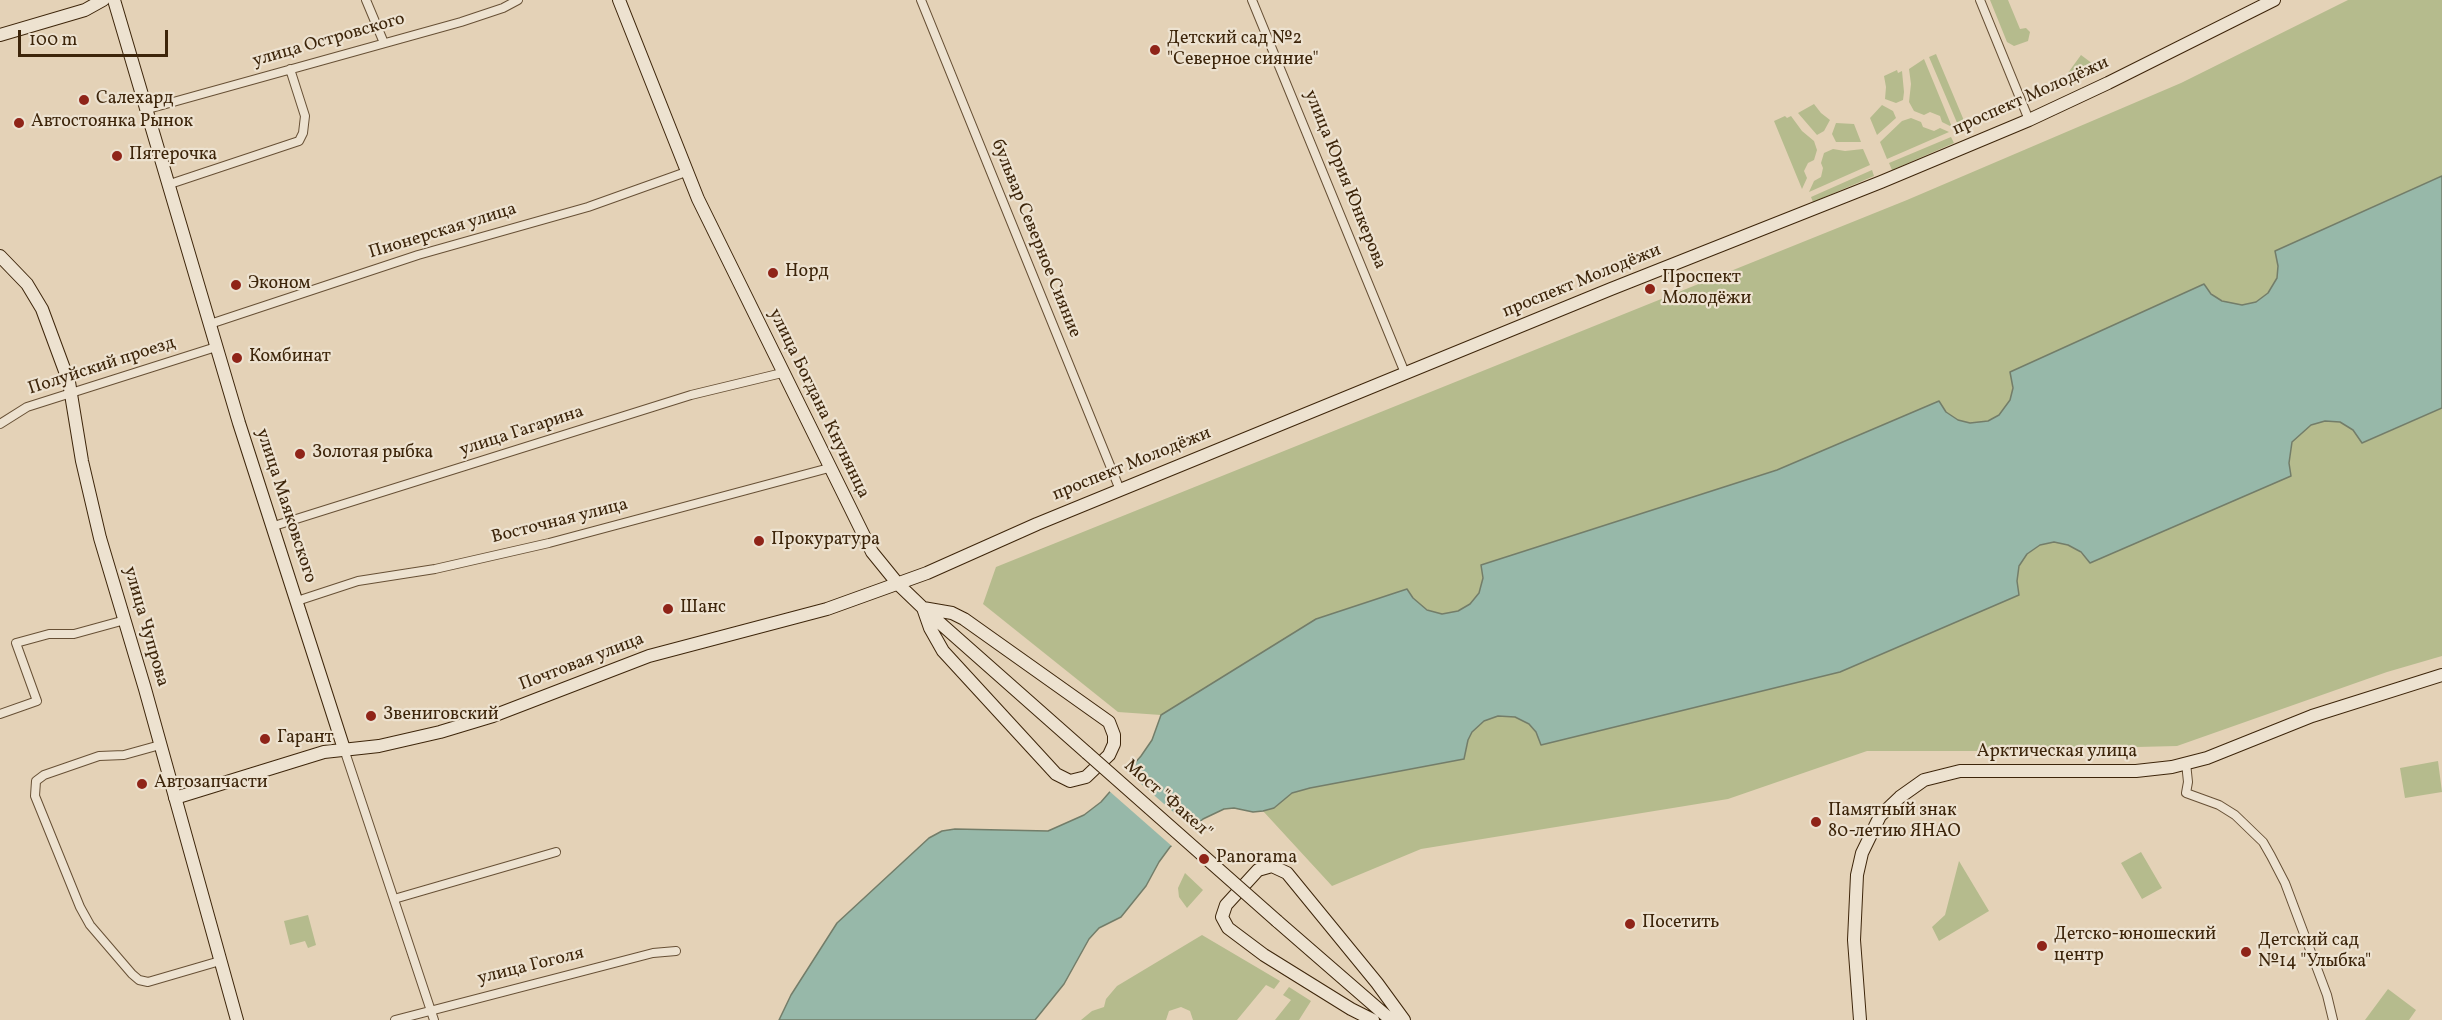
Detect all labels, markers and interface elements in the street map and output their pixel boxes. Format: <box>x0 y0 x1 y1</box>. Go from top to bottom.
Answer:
street label: улица Островского <box>250 9 408 73</box>
scale bar <box>21 18 171 56</box>
text: 100 m <box>29 28 78 53</box>
place label: Детский сад №2 "Северное сияние" <box>1167 29 1319 72</box>
marker: Детский сад №2 "Северное сияние" <box>1148 43 1162 57</box>
street label: проспект Молодёжи <box>1949 53 2113 141</box>
street label: улица Юрия Юнкерова <box>1298 87 1390 273</box>
place label: Салехард <box>96 89 173 111</box>
marker: Салехард <box>77 93 91 107</box>
place label: Автостоянка Рынок <box>31 112 193 134</box>
marker: Автостоянка Рынок <box>12 116 26 130</box>
street label: бульвар Северное Сияние <box>985 137 1085 341</box>
place label: Пятерочка <box>129 145 217 167</box>
marker: Пятерочка <box>110 149 124 163</box>
street label: Пионерская улица <box>366 199 520 265</box>
street label: проспект Молодёжи <box>1500 240 1664 324</box>
place label: Норд <box>785 262 829 284</box>
marker: Норд <box>766 266 780 280</box>
place label: Проспект Молодёжи <box>1662 268 1751 310</box>
place label: Эконом <box>248 274 311 296</box>
marker: Эконом <box>229 278 243 292</box>
marker: Проспект Молодёжи <box>1643 282 1657 296</box>
street label: улица Богдана Кнунянца <box>763 306 873 502</box>
street label: Полуйский проезд <box>26 333 178 401</box>
place label: Комбинат <box>249 347 331 369</box>
marker: Комбинат <box>230 351 244 365</box>
street label: улица Гагарина <box>457 402 587 462</box>
street label: проспект Молодёжи <box>1050 423 1214 507</box>
street label: улица Маяковского <box>250 426 320 586</box>
place label: Золотая рыбка <box>312 443 433 465</box>
marker: Золотая рыбка <box>293 447 307 461</box>
street label: Восточная улица <box>489 495 631 549</box>
place label: Прокуратура <box>771 530 880 552</box>
marker: Прокуратура <box>752 534 766 548</box>
street label: улица Чупрова <box>118 564 172 690</box>
place label: Шанс <box>680 598 726 620</box>
marker: Шанс <box>661 602 675 616</box>
street label: Почтовая улица <box>516 629 648 697</box>
place label: Звениговский <box>383 705 499 727</box>
marker: Звениговский <box>364 709 378 723</box>
place label: Гарант <box>277 728 334 750</box>
marker: Гарант <box>258 732 272 746</box>
street label: Арктическая улица <box>1977 742 2137 764</box>
street label: Мост "Факел" <box>1118 756 1216 844</box>
place label: Автозапчасти <box>154 773 268 795</box>
marker: Автозапчасти <box>135 777 149 791</box>
place label: Памятный знак 80-летию ЯНАО <box>1828 801 1961 844</box>
marker: Памятный знак 80-летию ЯНАО <box>1809 815 1823 829</box>
place label: Panorama <box>1216 848 1297 870</box>
marker: Panorama <box>1197 852 1211 866</box>
place label: Посетить <box>1642 913 1719 935</box>
marker: Посетить <box>1623 917 1637 931</box>
place label: Детско-юношеский центр <box>2054 925 2216 968</box>
place label: Детский сад №14 "Улыбка" <box>2258 931 2371 974</box>
marker: Детско-юношеский центр <box>2035 939 2049 953</box>
street label: улица Гоголя <box>476 943 586 991</box>
marker: Детский сад №14 "Улыбка" <box>2239 945 2253 959</box>

